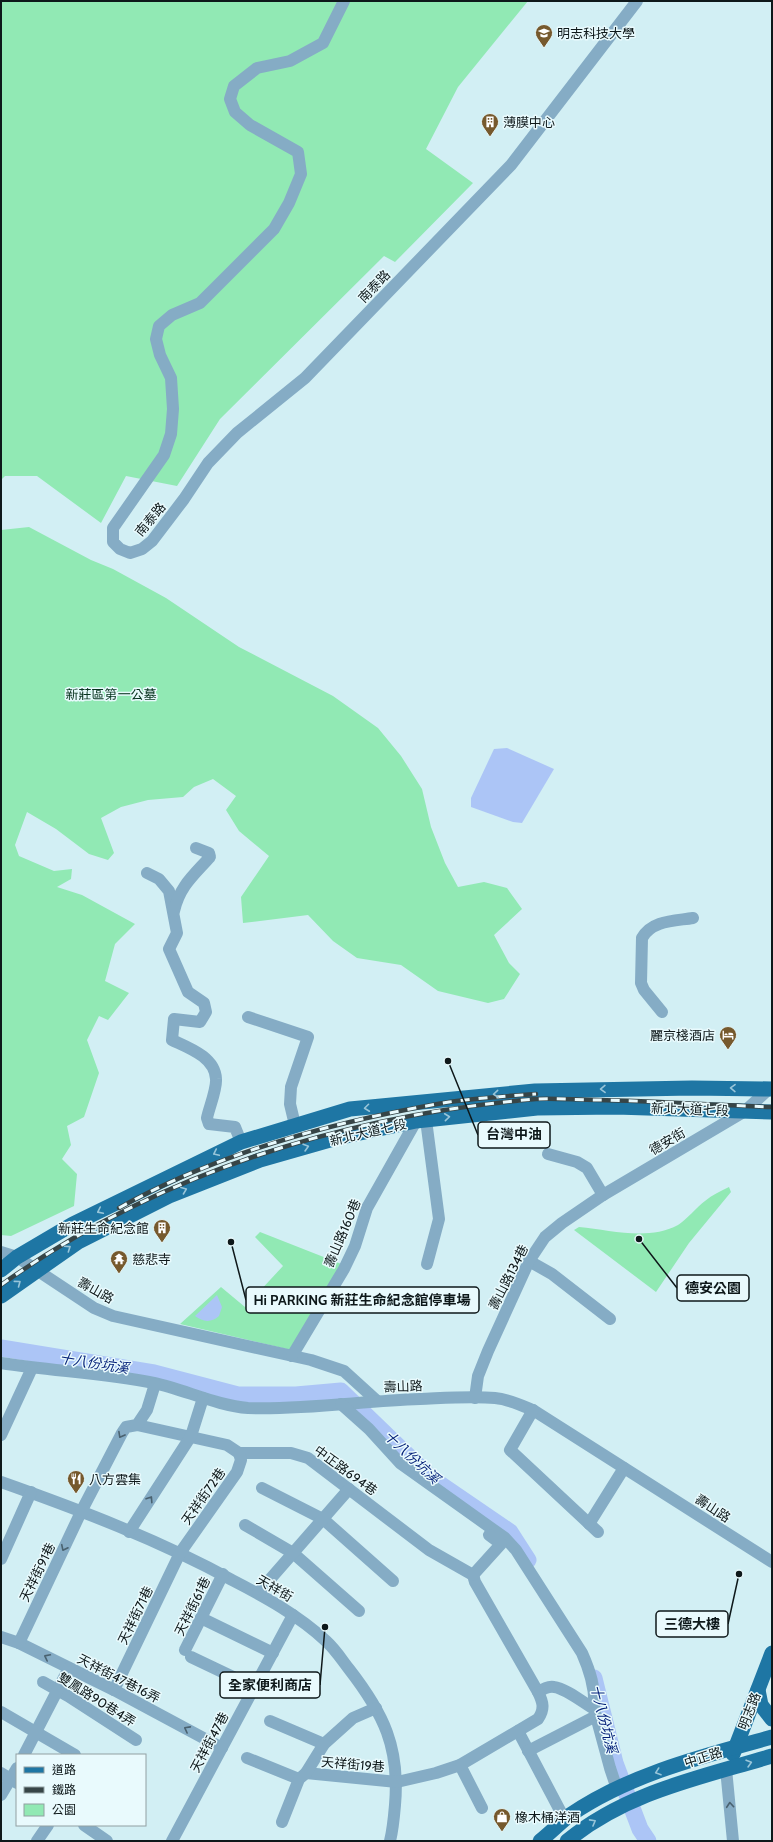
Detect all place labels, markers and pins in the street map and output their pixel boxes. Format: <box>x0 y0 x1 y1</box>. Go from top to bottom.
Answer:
school or university icon: 明志科技大學 <box>534 23 554 48</box>
place label: 明志科技大學 <box>557 25 635 41</box>
building icon: 薄膜中心 <box>480 112 500 137</box>
place label: 薄膜中心 <box>503 114 555 130</box>
hotel icon: 麗京棧酒店 <box>718 1025 738 1050</box>
place label: 麗京棧酒店 <box>650 1027 715 1043</box>
callout: 台灣中油 <box>478 1122 550 1148</box>
building icon: 新莊生命紀念館 <box>152 1218 172 1243</box>
place label: 新莊生命紀念館 <box>58 1220 149 1236</box>
temple icon: 慈悲寺 <box>109 1249 129 1274</box>
place label: 慈悲寺 <box>132 1251 171 1267</box>
callout: 德安公園 <box>677 1275 749 1301</box>
callout: Hi PARKING 新莊生命紀念館停車場 <box>246 1287 479 1313</box>
restaurant icon: 八方雲集 <box>66 1469 86 1494</box>
place label: 八方雲集 <box>89 1471 141 1487</box>
callout: 三德大樓 <box>656 1611 728 1637</box>
callout: 全家便利商店 <box>220 1672 320 1698</box>
shop icon: 橡木桶洋酒 <box>492 1807 512 1832</box>
place label: 橡木桶洋酒 <box>515 1809 580 1825</box>

